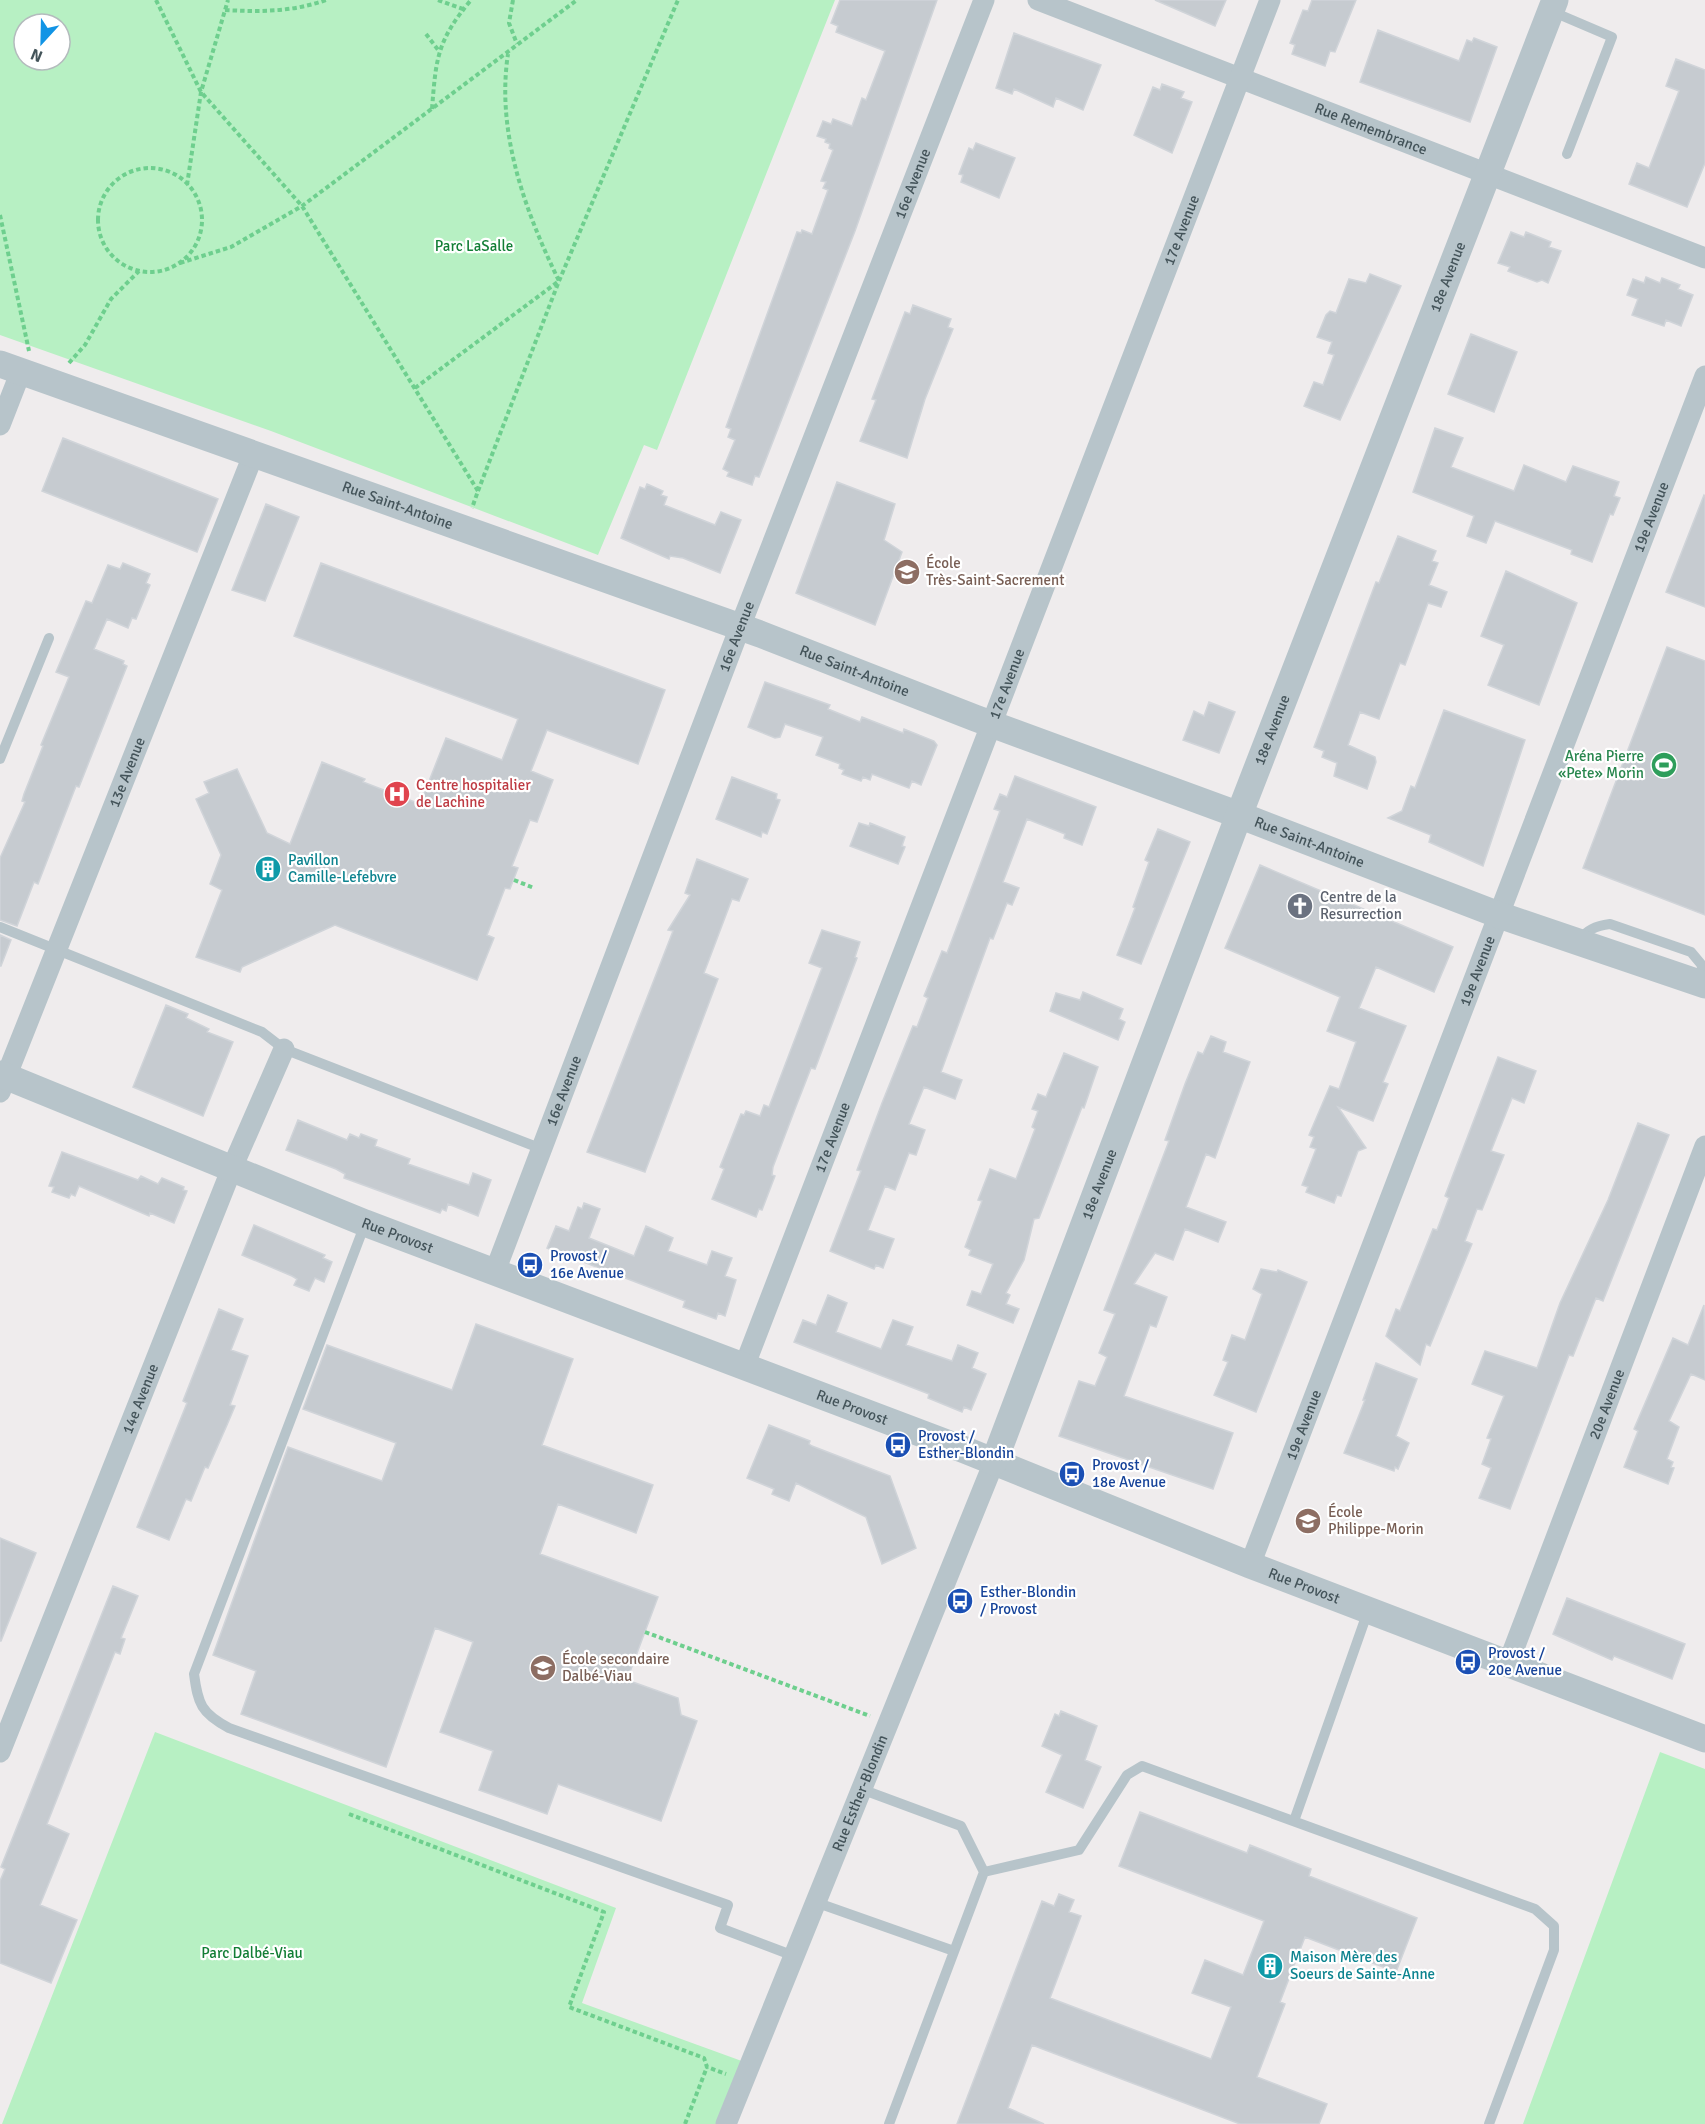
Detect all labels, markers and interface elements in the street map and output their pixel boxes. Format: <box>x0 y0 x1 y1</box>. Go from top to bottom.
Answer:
north arrow <box>12 12 72 72</box>
text: N <box>28 44 46 66</box>
street label: Rue Remembrance <box>1312 99 1430 159</box>
street label: 16e Avenue <box>891 146 934 221</box>
street label: 17e Avenue <box>1160 192 1203 268</box>
park label: Parc LaSalle <box>435 237 513 255</box>
street label: 18e Avenue <box>1426 239 1469 315</box>
street label: Rue Saint-Antoine <box>340 477 456 533</box>
street label: 19e Avenue <box>1629 479 1673 555</box>
place label: École Très-Saint-Sacrement <box>926 553 1065 589</box>
school or university icon: École Très-Saint-Sacrement <box>892 557 922 587</box>
street label: 16e Avenue <box>715 599 758 674</box>
street label: Rue Saint-Antoine <box>797 641 912 701</box>
street label: 17e Avenue <box>985 646 1029 722</box>
street label: 18e Avenue <box>1250 692 1294 768</box>
street label: 13e Avenue <box>105 735 149 810</box>
place label: Aréna Pierre «Pete» Morin <box>1558 747 1644 782</box>
sports icon: Aréna Pierre «Pete» Morin <box>1649 750 1679 780</box>
place label: Centre hospitalier de Lachine <box>416 776 531 811</box>
hospital icon: Centre hospitalier de Lachine <box>382 779 412 809</box>
street label: Rue Saint-Antoine <box>1252 813 1367 871</box>
place label: Pavillon Camille-Lefebvre <box>288 851 397 886</box>
building icon: Pavillon Camille-Lefebvre <box>253 854 283 884</box>
place label: Centre de la Resurrection <box>1320 888 1402 923</box>
church icon: Centre de la Resurrection <box>1285 891 1315 921</box>
street label: 19e Avenue <box>1456 933 1499 1009</box>
street label: 16e Avenue <box>542 1053 585 1129</box>
street label: 17e Avenue <box>811 1100 854 1175</box>
street label: 18e Avenue <box>1078 1146 1121 1222</box>
street label: Rue Provost <box>359 1214 436 1257</box>
place label: Provost / 16e Avenue <box>550 1247 624 1282</box>
bus stop icon: Provost / 16e Avenue <box>515 1250 545 1280</box>
street label: 14e Avenue <box>118 1361 162 1437</box>
street label: 20e Avenue <box>1585 1366 1628 1442</box>
street label: Rue Provost <box>814 1386 890 1429</box>
street label: 19e Avenue <box>1282 1387 1325 1463</box>
place label: Provost / Esther-Blondin <box>918 1427 1014 1462</box>
bus stop icon: Provost / Esther-Blondin <box>883 1430 913 1460</box>
place label: Provost / 18e Avenue <box>1092 1456 1166 1491</box>
bus stop icon: Provost / 18e Avenue <box>1057 1459 1087 1489</box>
place label: École Philippe-Morin <box>1328 1502 1424 1538</box>
school or university icon: École Philippe-Morin <box>1293 1506 1323 1536</box>
street label: Rue Provost <box>1266 1564 1342 1608</box>
place label: Esther-Blondin / Provost <box>980 1583 1076 1618</box>
bus stop icon: Esther-Blondin / Provost <box>945 1586 975 1616</box>
place label: Provost / 20e Avenue <box>1488 1644 1562 1679</box>
bus stop icon: Provost / 20e Avenue <box>1453 1647 1483 1677</box>
place label: École secondaire Dalbé-Viau <box>562 1649 670 1685</box>
school or university icon: École secondaire Dalbé-Viau <box>528 1653 558 1683</box>
street label: Rue Esther-Blondin <box>828 1732 892 1854</box>
park label: Parc Dalbé-Viau <box>201 1944 303 1962</box>
place label: Maison Mère des Soeurs de Sainte-Anne <box>1290 1948 1435 1983</box>
building icon: Maison Mère des Soeurs de Sainte-Anne <box>1255 1951 1285 1981</box>

